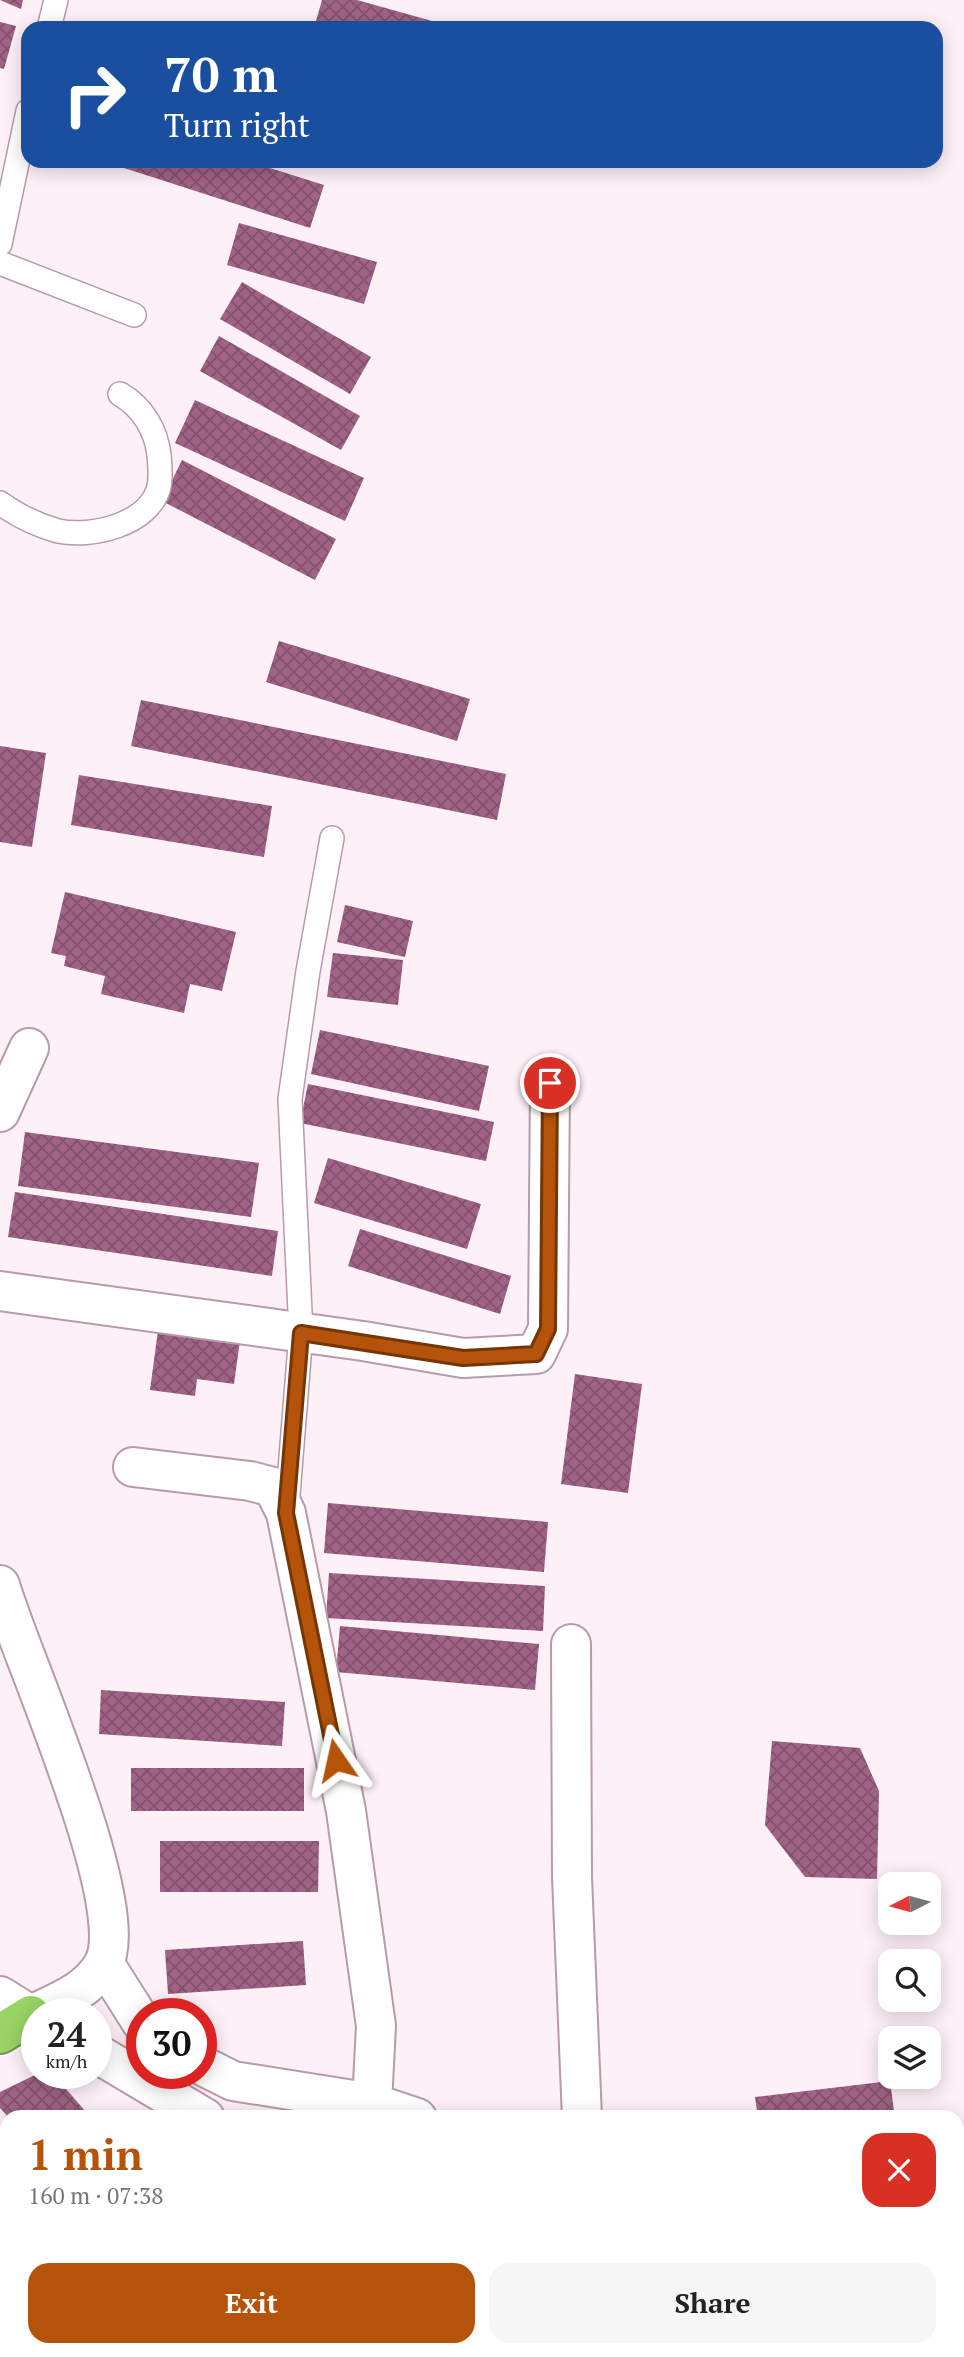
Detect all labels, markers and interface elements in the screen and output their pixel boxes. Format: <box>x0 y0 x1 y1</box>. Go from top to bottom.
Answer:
text: 70 m <box>164 41 278 106</box>
icon: right <box>49 49 140 140</box>
text: Turn right <box>164 104 310 146</box>
pin <box>520 1053 580 1113</box>
icon: arrive <box>531 1064 569 1102</box>
position arrow <box>299 1723 373 1797</box>
north arrow <box>878 1872 942 1936</box>
map controls <box>878 1872 941 2089</box>
button: search <box>878 1949 941 2012</box>
speed limit sign: 30 <box>126 1998 217 2089</box>
text: 24 <box>47 2011 86 2057</box>
button: layers <box>878 2026 941 2089</box>
text: km/h <box>46 2049 87 2073</box>
text: 1 min <box>28 2126 143 2182</box>
button: close <box>862 2133 936 2207</box>
text: 160 m · 07:38 <box>28 2180 163 2211</box>
button: Exit <box>28 2263 475 2343</box>
button: Share <box>489 2263 936 2343</box>

